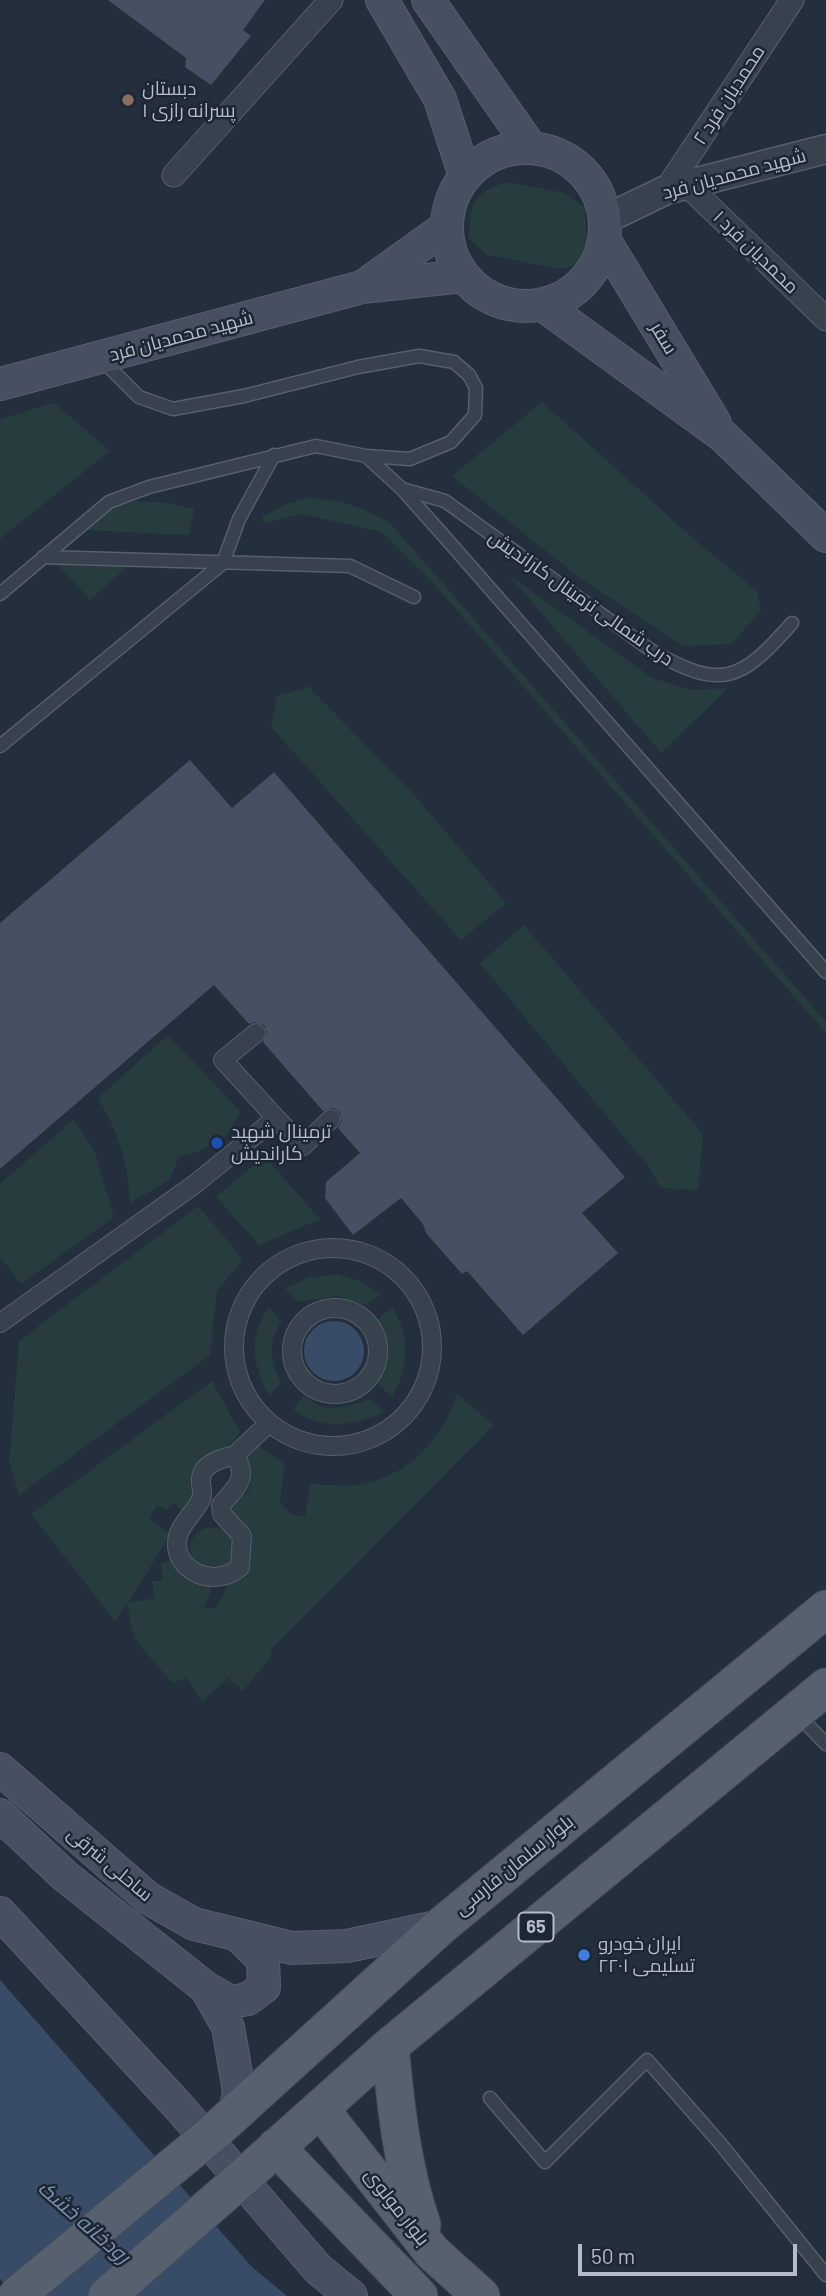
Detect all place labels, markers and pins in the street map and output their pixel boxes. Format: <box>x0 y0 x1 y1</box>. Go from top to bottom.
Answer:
place label: دبستان پسرانه رازی ۱ <box>142 78 236 122</box>
marker: دبستان پسرانه رازی ۱ <box>120 92 136 108</box>
place label: ترمینال شهید کاراندیش <box>231 1121 331 1165</box>
marker: ترمینال شهید کاراندیش <box>209 1135 225 1151</box>
place label: ایران خودرو تسلیمی ۲۲۰۱ <box>598 1933 695 1977</box>
marker: ایران خودرو تسلیمی ۲۲۰۱ <box>576 1947 592 1963</box>

